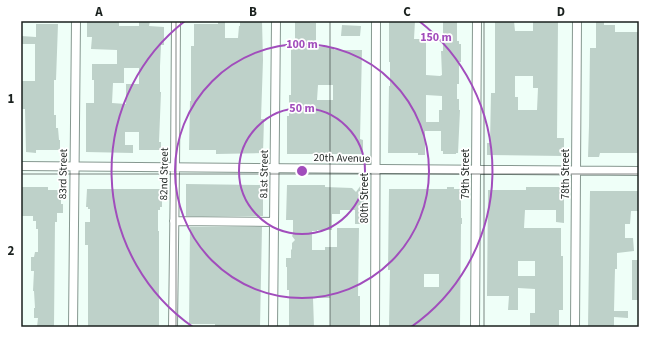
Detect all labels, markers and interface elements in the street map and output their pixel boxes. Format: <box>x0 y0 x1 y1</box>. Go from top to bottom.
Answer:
text: A <box>94 3 103 21</box>
text: B <box>249 3 257 21</box>
text: C <box>403 3 411 21</box>
text: D <box>557 3 565 21</box>
text: 150 m <box>420 29 452 46</box>
text: 100 m <box>286 36 318 53</box>
text: 1 <box>8 90 15 108</box>
text: 50 m <box>289 100 315 117</box>
street label: 82nd Street <box>156 147 172 201</box>
street label: 83rd Street <box>55 148 71 199</box>
street label: 81st Street <box>256 149 272 199</box>
street label: 79th Street <box>458 149 473 199</box>
street label: 78th Street <box>558 149 573 199</box>
street label: 20th Avenue <box>313 150 371 166</box>
centre of rings <box>295 164 309 178</box>
street label: 80th Street <box>357 173 372 223</box>
text: 2 <box>8 242 15 260</box>

